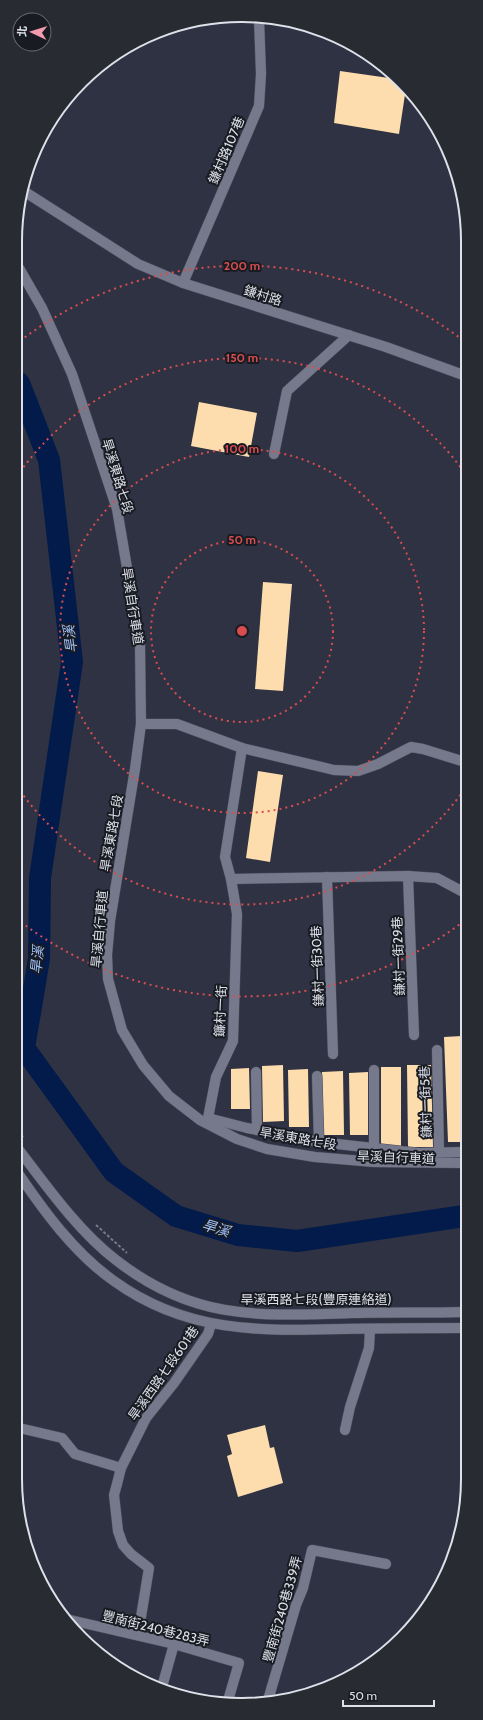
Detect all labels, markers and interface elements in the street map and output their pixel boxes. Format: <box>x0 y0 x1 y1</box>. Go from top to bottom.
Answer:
north arrow <box>12 12 52 52</box>
text: 北 <box>15 25 29 37</box>
street label: 鎌村路107巷 <box>205 114 247 186</box>
text: 200 m <box>224 258 260 273</box>
street label: 鎌村路 <box>242 282 284 308</box>
text: 150 m <box>226 350 258 365</box>
street label: 旱溪東路七段 <box>99 436 137 516</box>
text: 100 m <box>225 441 259 456</box>
text: 50 m <box>228 532 256 547</box>
street label: 旱溪自行車道 <box>119 566 147 646</box>
water label: 旱溪 <box>59 622 81 654</box>
centre of rings <box>235 624 249 638</box>
street label: 旱溪東路七段 <box>96 793 126 873</box>
street label: 旱溪自行車道 <box>88 889 110 969</box>
street label: 鎌村一街29巷 <box>389 916 407 996</box>
street label: 鎌村一街30巷 <box>308 925 326 1007</box>
water label: 旱溪 <box>27 943 48 975</box>
street label: 鐮村一街 <box>211 985 229 1037</box>
street label: 鎌村一街5巷 <box>416 1066 434 1138</box>
street label: 旱溪東路七段 <box>258 1123 338 1153</box>
street label: 旱溪自行車道 <box>357 1148 435 1166</box>
water label: 旱溪 <box>200 1215 234 1241</box>
street label: 旱溪西路七段(豐原連絡道) <box>240 1291 392 1307</box>
street label: 旱溪西路七段601巷 <box>124 1323 202 1423</box>
street label: 豐南街240巷339弄 <box>259 1554 305 1664</box>
street label: 豐南街240巷283弄 <box>101 1607 211 1649</box>
scale bar <box>343 1682 434 1708</box>
text: 50 m <box>349 1688 377 1703</box>

